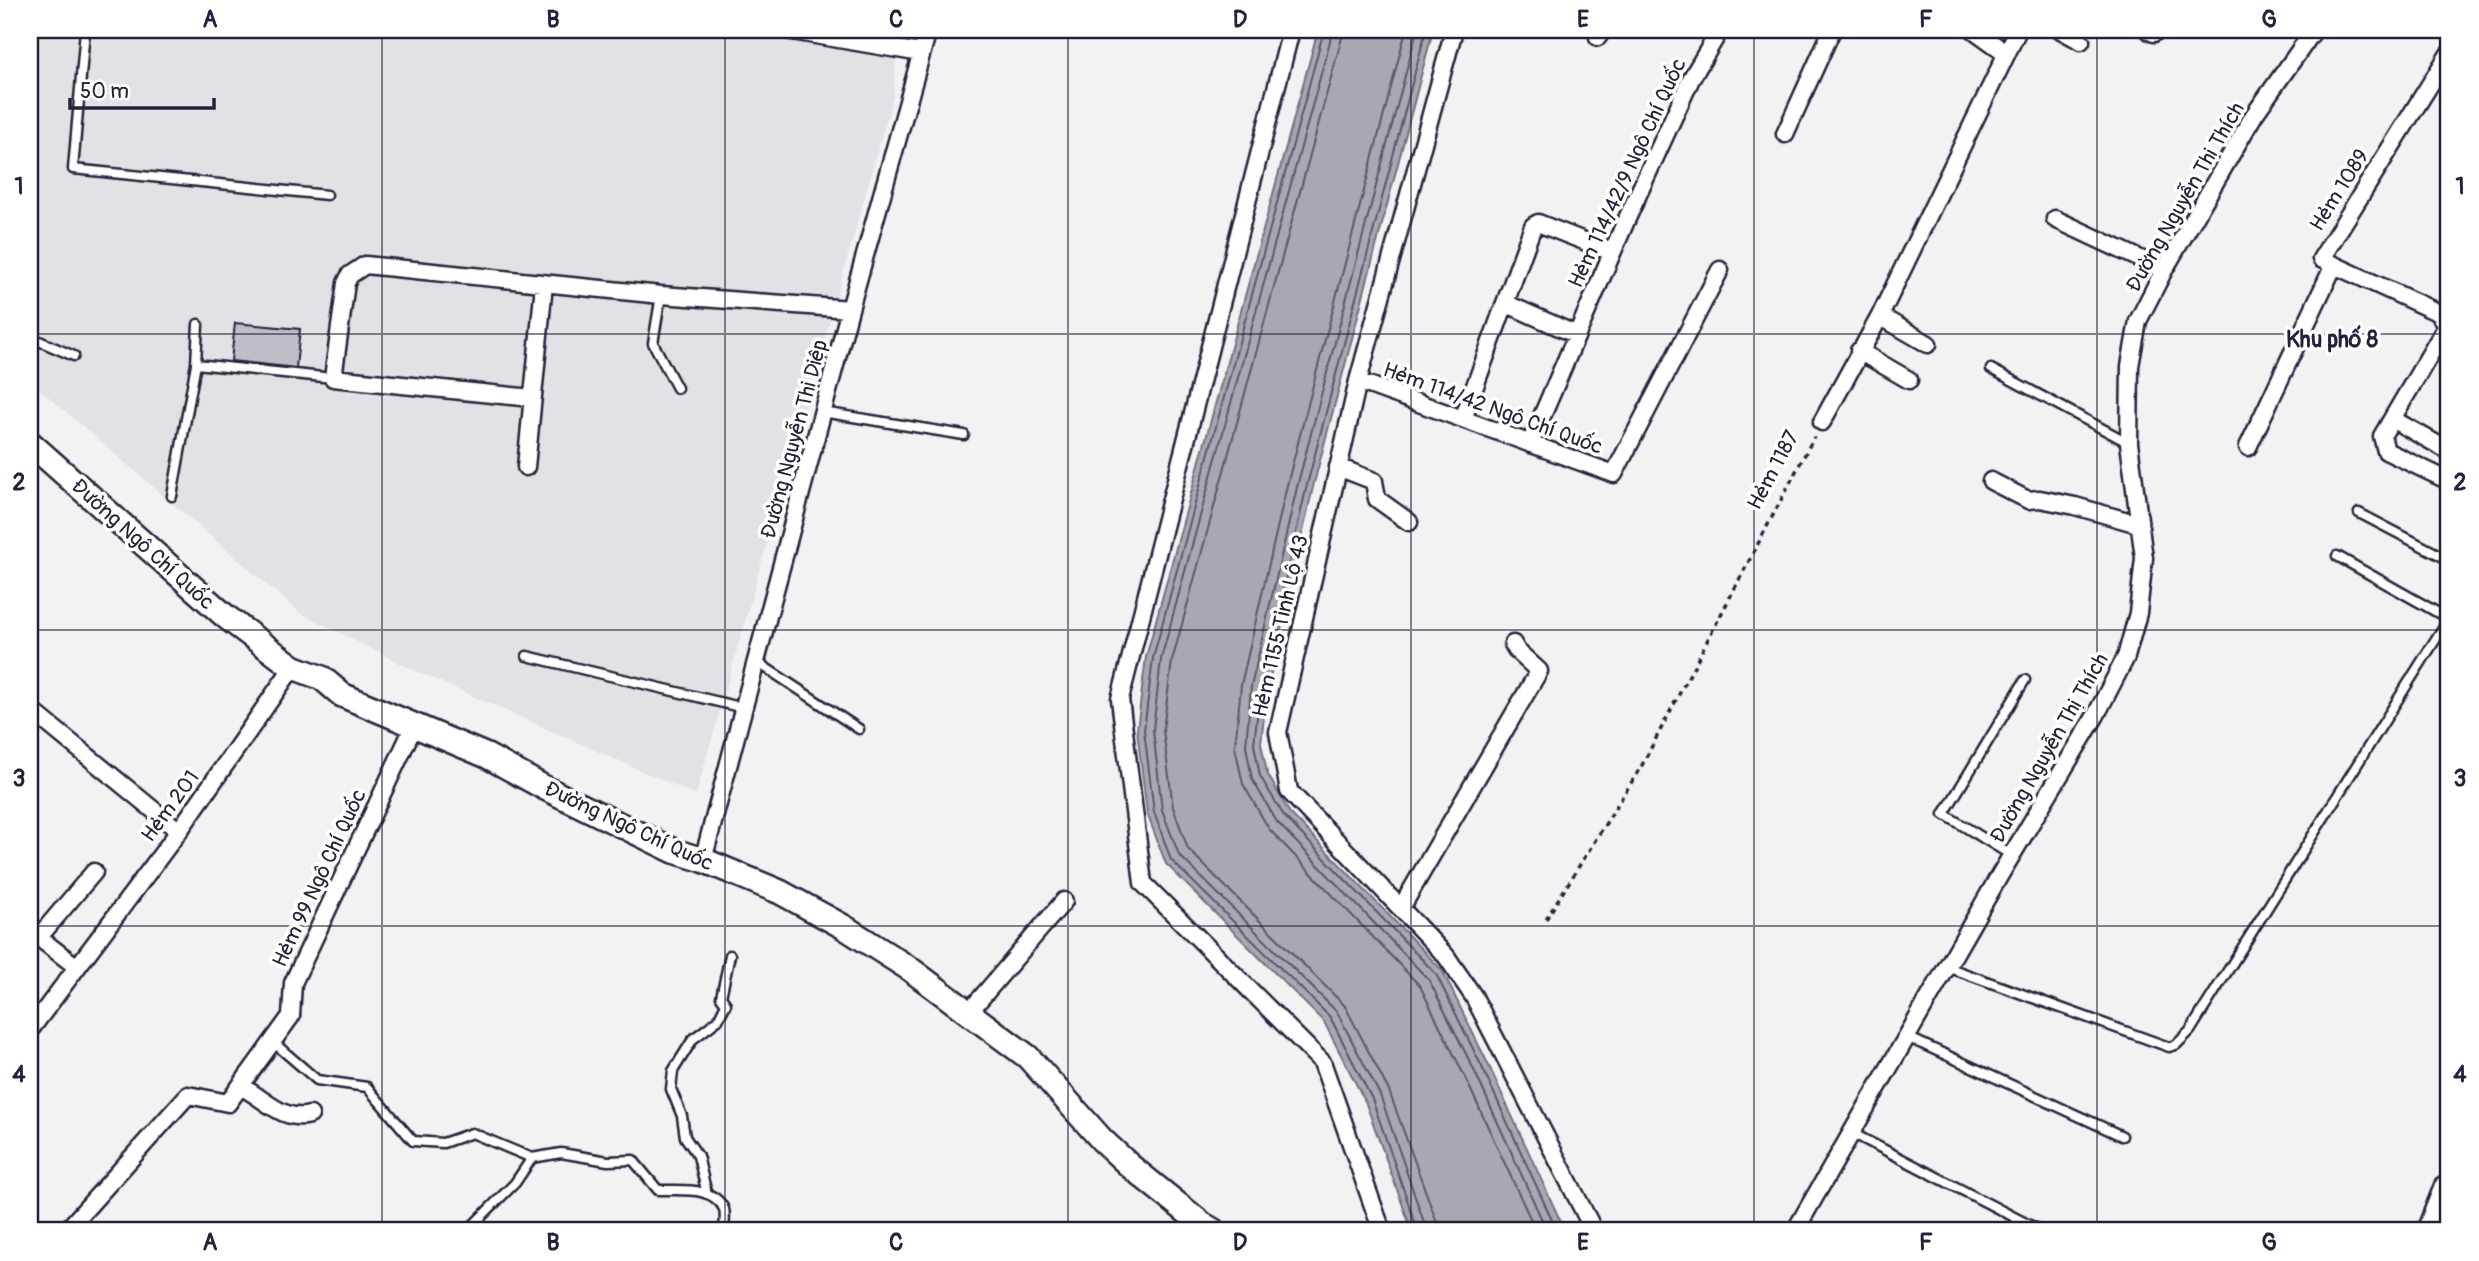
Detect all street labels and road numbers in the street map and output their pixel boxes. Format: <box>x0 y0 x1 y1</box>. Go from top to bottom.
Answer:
street label: Hẻm 114/42/9 Ngô Chí Quốc <box>1562 54 1693 292</box>
street label: Đường Nguyễn Thị Thích <box>2120 98 2251 297</box>
street label: Hẻm 1089 <box>2304 144 2375 236</box>
street label: Đường Nguyễn Thị Diệp <box>755 337 834 542</box>
street label: Hẻm 114/42 Ngô Chí Quốc <box>1379 356 1606 461</box>
street label: Hẻm 1187 <box>1741 426 1805 514</box>
street label: Đường Ngô Chí Quốc <box>65 473 220 616</box>
street label: Hẻm 1155 Tỉnh Lộ 43 <box>1246 532 1315 720</box>
street label: Đường Nguyễn Thị Thích <box>1984 649 2115 848</box>
street label: Hẻm 201 <box>135 765 205 847</box>
street label: Đường Ngô Chí Quốc <box>540 775 718 877</box>
street label: Hẻm 99 Ngô Chí Quốc <box>266 785 373 972</box>

